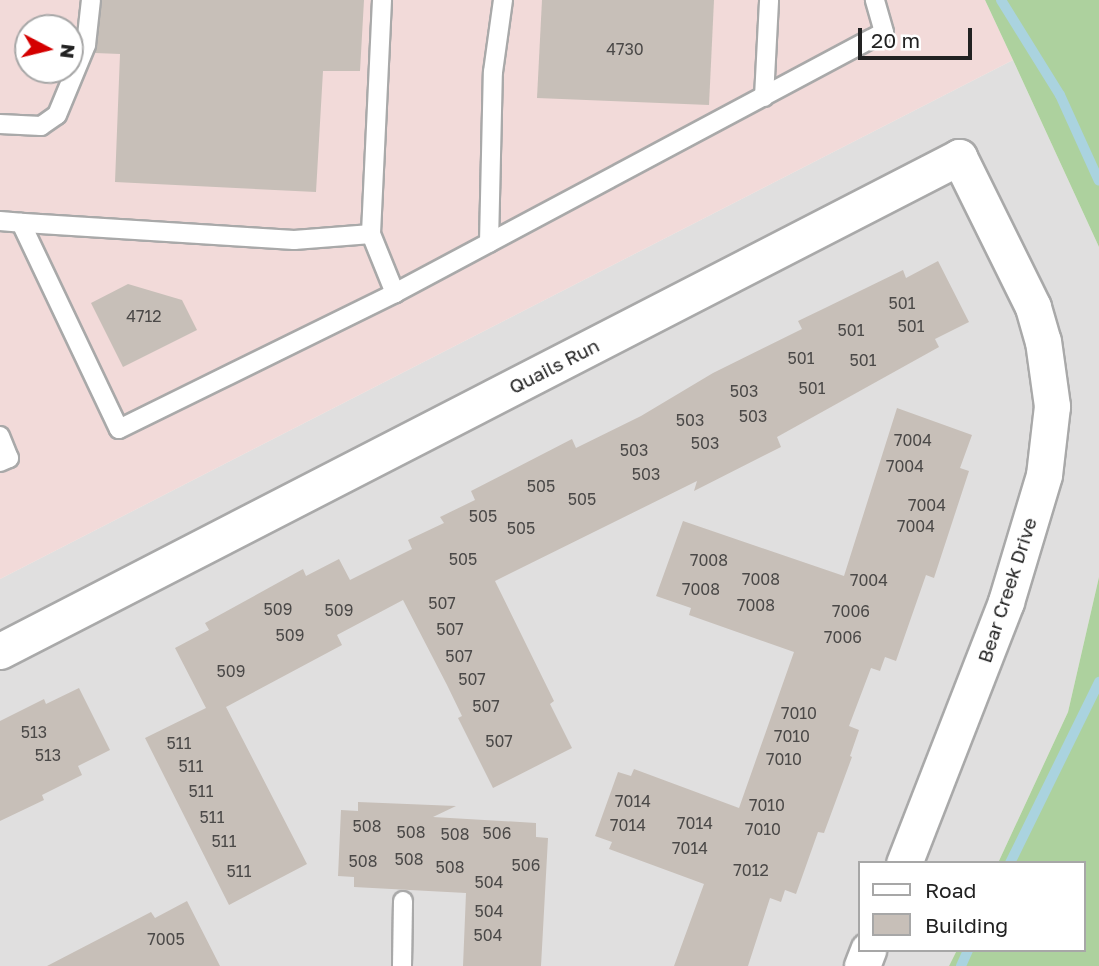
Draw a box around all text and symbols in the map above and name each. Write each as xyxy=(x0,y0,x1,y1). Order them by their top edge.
north arrow xyxy=(14,14,84,84)
scale bar xyxy=(861,14,975,58)
text: 20 m xyxy=(871,27,920,53)
house number: 4730 xyxy=(606,39,644,59)
text: N xyxy=(56,43,81,60)
house number: 501 xyxy=(889,293,915,313)
house number: 4712 xyxy=(126,306,162,326)
house number: 501 xyxy=(898,316,924,336)
house number: 501 xyxy=(838,320,864,340)
street label: Quails Run xyxy=(505,334,603,398)
house number: 501 xyxy=(788,348,814,368)
house number: 501 xyxy=(850,350,876,370)
house number: 501 xyxy=(799,378,825,398)
house number: 503 xyxy=(730,381,758,401)
house number: 503 xyxy=(739,406,767,426)
house number: 503 xyxy=(676,410,704,430)
house number: 7004 xyxy=(894,430,932,450)
house number: 503 xyxy=(691,433,719,453)
house number: 503 xyxy=(620,440,648,460)
house number: 7004 xyxy=(886,456,924,476)
house number: 503 xyxy=(632,464,660,484)
house number: 505 xyxy=(527,476,555,496)
house number: 505 xyxy=(568,489,596,509)
house number: 7004 xyxy=(908,495,946,515)
house number: 505 xyxy=(469,506,497,526)
street label: Bear Creek Drive xyxy=(973,514,1041,666)
house number: 7004 xyxy=(897,516,935,536)
house number: 505 xyxy=(507,518,535,538)
house number: 505 xyxy=(449,549,477,569)
house number: 7008 xyxy=(690,550,728,570)
house number: 7008 xyxy=(742,569,780,589)
house number: 7004 xyxy=(850,570,888,590)
house number: 7008 xyxy=(682,579,720,599)
house number: 507 xyxy=(428,593,456,613)
house number: 7008 xyxy=(737,595,775,615)
house number: 509 xyxy=(264,599,292,619)
house number: 509 xyxy=(325,600,353,620)
house number: 7006 xyxy=(832,601,870,621)
house number: 507 xyxy=(436,619,464,639)
house number: 509 xyxy=(276,625,304,645)
house number: 7006 xyxy=(824,627,862,647)
house number: 507 xyxy=(445,646,473,666)
house number: 509 xyxy=(217,661,245,681)
house number: 507 xyxy=(458,669,486,689)
house number: 507 xyxy=(472,696,500,716)
house number: 7010 xyxy=(781,703,817,723)
house number: 513 xyxy=(21,722,47,742)
house number: 7010 xyxy=(774,726,810,746)
house number: 507 xyxy=(485,731,513,751)
house number: 511 xyxy=(167,733,191,753)
house number: 513 xyxy=(35,745,61,765)
house number: 7010 xyxy=(766,749,802,769)
house number: 511 xyxy=(179,756,203,776)
house number: 511 xyxy=(189,781,213,801)
house number: 7014 xyxy=(615,791,651,811)
house number: 7010 xyxy=(749,795,785,815)
house number: 511 xyxy=(200,807,224,827)
house number: 7014 xyxy=(677,813,713,833)
house number: 7014 xyxy=(610,815,646,835)
house number: 508 xyxy=(353,816,381,836)
house number: 7010 xyxy=(745,819,781,839)
house number: 508 xyxy=(397,822,425,842)
house number: 506 xyxy=(483,823,511,843)
house number: 508 xyxy=(441,824,469,844)
house number: 511 xyxy=(212,831,236,851)
house number: 7014 xyxy=(672,838,708,858)
house number: 508 xyxy=(395,849,423,869)
house number: 508 xyxy=(349,851,377,871)
house number: 506 xyxy=(512,855,540,875)
house number: 508 xyxy=(436,857,464,877)
house number: 7012 xyxy=(733,860,769,880)
house number: 511 xyxy=(227,861,251,881)
legend xyxy=(858,861,1085,952)
house number: 504 xyxy=(475,872,503,892)
text: Road xyxy=(925,877,976,903)
house number: 504 xyxy=(475,901,503,921)
text: Building xyxy=(925,912,1008,938)
house number: 504 xyxy=(474,925,502,945)
house number: 7005 xyxy=(147,929,185,949)

